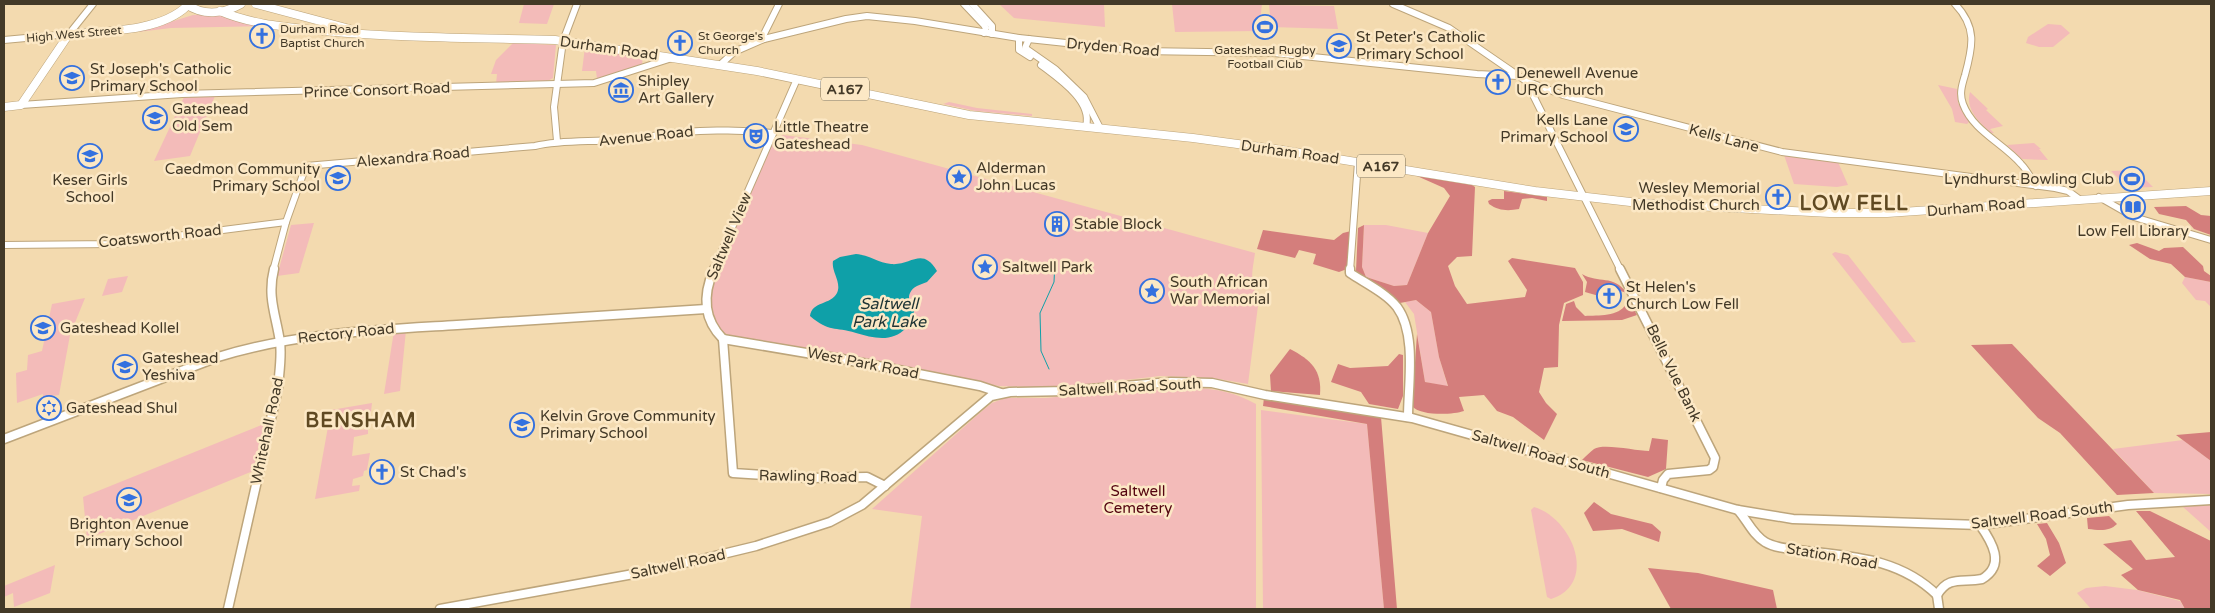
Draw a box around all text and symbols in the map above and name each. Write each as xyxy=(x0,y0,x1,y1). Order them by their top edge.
sports icon: Gateshead Rugby Football Club xyxy=(1252,14,1278,40)
place label: Durham Road Baptist Church xyxy=(280,22,365,50)
street label: High West Street xyxy=(26,23,123,45)
church icon: Durham Road Baptist Church xyxy=(249,23,275,49)
place label: St Peter's Catholic Primary School xyxy=(1356,28,1485,63)
place label: St George's Church xyxy=(698,29,763,57)
church icon: St George's Church xyxy=(667,30,693,56)
street label: Durham Road xyxy=(559,32,659,64)
school or university icon: St Peter's Catholic Primary School xyxy=(1326,33,1352,59)
street label: Dryden Road xyxy=(1066,34,1160,60)
place label: Gateshead Rugby Football Club xyxy=(1214,43,1316,71)
place label: St Joseph's Catholic Primary School xyxy=(90,60,232,95)
place label: Denewell Avenue URC Church xyxy=(1516,64,1638,99)
school or university icon: St Joseph's Catholic Primary School xyxy=(59,65,85,91)
church icon: Denewell Avenue URC Church xyxy=(1485,69,1511,95)
place label: Shipley Art Gallery xyxy=(638,72,714,107)
museum icon: Shipley Art Gallery xyxy=(608,77,634,103)
street label: Prince Consort Road xyxy=(303,78,451,102)
road number: A167 xyxy=(821,78,869,100)
place label: Gateshead Old Sem xyxy=(172,100,248,135)
school or university icon: Gateshead Old Sem xyxy=(142,105,168,131)
place label: Kells Lane Primary School xyxy=(1500,111,1608,146)
school or university icon: Kells Lane Primary School xyxy=(1613,116,1639,142)
place label: Little Theatre Gateshead xyxy=(774,118,869,153)
street label: Kells Lane xyxy=(1687,120,1761,156)
street label: Avenue Road xyxy=(598,122,694,150)
theatre icon: Little Theatre Gateshead xyxy=(743,123,769,149)
street label: Durham Road xyxy=(1240,136,1340,168)
school or university icon: Keser Girls School xyxy=(77,143,103,169)
street label: Alexandra Road xyxy=(355,143,471,171)
road number: A167 xyxy=(1357,154,1405,178)
place label: Alderman John Lucas xyxy=(976,159,1056,194)
place label: Caedmon Community Primary School xyxy=(165,160,320,195)
place icon: Alderman John Lucas xyxy=(946,164,972,190)
school or university icon: Caedmon Community Primary School xyxy=(325,165,351,191)
sports icon: Lyndhurst Bowling Club xyxy=(2119,166,2145,192)
place label: Lyndhurst Bowling Club xyxy=(1944,170,2114,188)
place label: Keser Girls School xyxy=(52,171,128,206)
place label: Wesley Memorial Methodist Church xyxy=(1632,179,1760,214)
church icon: Wesley Memorial Methodist Church xyxy=(1765,184,1791,210)
street label: Saltwell View xyxy=(703,190,755,282)
district label: LOW FELL xyxy=(1799,192,1909,216)
street label: Durham Road xyxy=(1926,194,2026,220)
library icon: Low Fell Library xyxy=(2120,194,2146,220)
building icon: Stable Block xyxy=(1044,211,1070,237)
place label: Stable Block xyxy=(1074,215,1162,233)
street label: Coatsworth Road xyxy=(98,221,222,251)
place label: Low Fell Library xyxy=(2077,222,2189,240)
place icon: Saltwell Park xyxy=(972,254,998,280)
place label: Saltwell Park xyxy=(1002,258,1093,276)
place label: South African War Memorial xyxy=(1170,273,1270,308)
place icon: South African War Memorial xyxy=(1139,278,1165,304)
place label: St Helen's Church Low Fell xyxy=(1626,278,1739,313)
church icon: St Helen's Church Low Fell xyxy=(1596,283,1622,309)
water label: Saltwell Park Lake xyxy=(852,294,927,332)
school or university icon: Gateshead Kollel xyxy=(30,315,56,341)
place label: Gateshead Kollel xyxy=(60,319,179,337)
street label: Rectory Road xyxy=(297,319,395,347)
street label: Belle Vue Bank xyxy=(1643,321,1705,425)
street label: West Park Road xyxy=(806,343,920,383)
place label: Gateshead Yeshiva xyxy=(142,349,218,384)
school or university icon: Gateshead Yeshiva xyxy=(112,354,138,380)
street label: Saltwell Road South xyxy=(1058,374,1202,400)
street label: Whitehall Road xyxy=(247,376,287,486)
synagogue icon: Gateshead Shul xyxy=(36,395,62,421)
place label: Gateshead Shul xyxy=(66,399,177,417)
place label: Kelvin Grove Community Primary School xyxy=(540,407,716,442)
district label: BENSHAM xyxy=(305,409,417,433)
school or university icon: Kelvin Grove Community Primary School xyxy=(509,412,535,438)
street label: Saltwell Road South xyxy=(1470,426,1612,482)
church icon: St Chad's xyxy=(369,459,395,485)
place label: St Chad's xyxy=(400,463,467,481)
street label: Rawling Road xyxy=(759,466,857,486)
park label: Saltwell Cemetery xyxy=(1104,482,1172,517)
school or university icon: Brighton Avenue Primary School xyxy=(116,487,142,513)
street label: Saltwell Road South xyxy=(1970,497,2114,533)
place label: Brighton Avenue Primary School xyxy=(69,515,189,550)
street label: Station Road xyxy=(1785,539,1879,573)
street label: Saltwell Road xyxy=(629,545,727,583)

